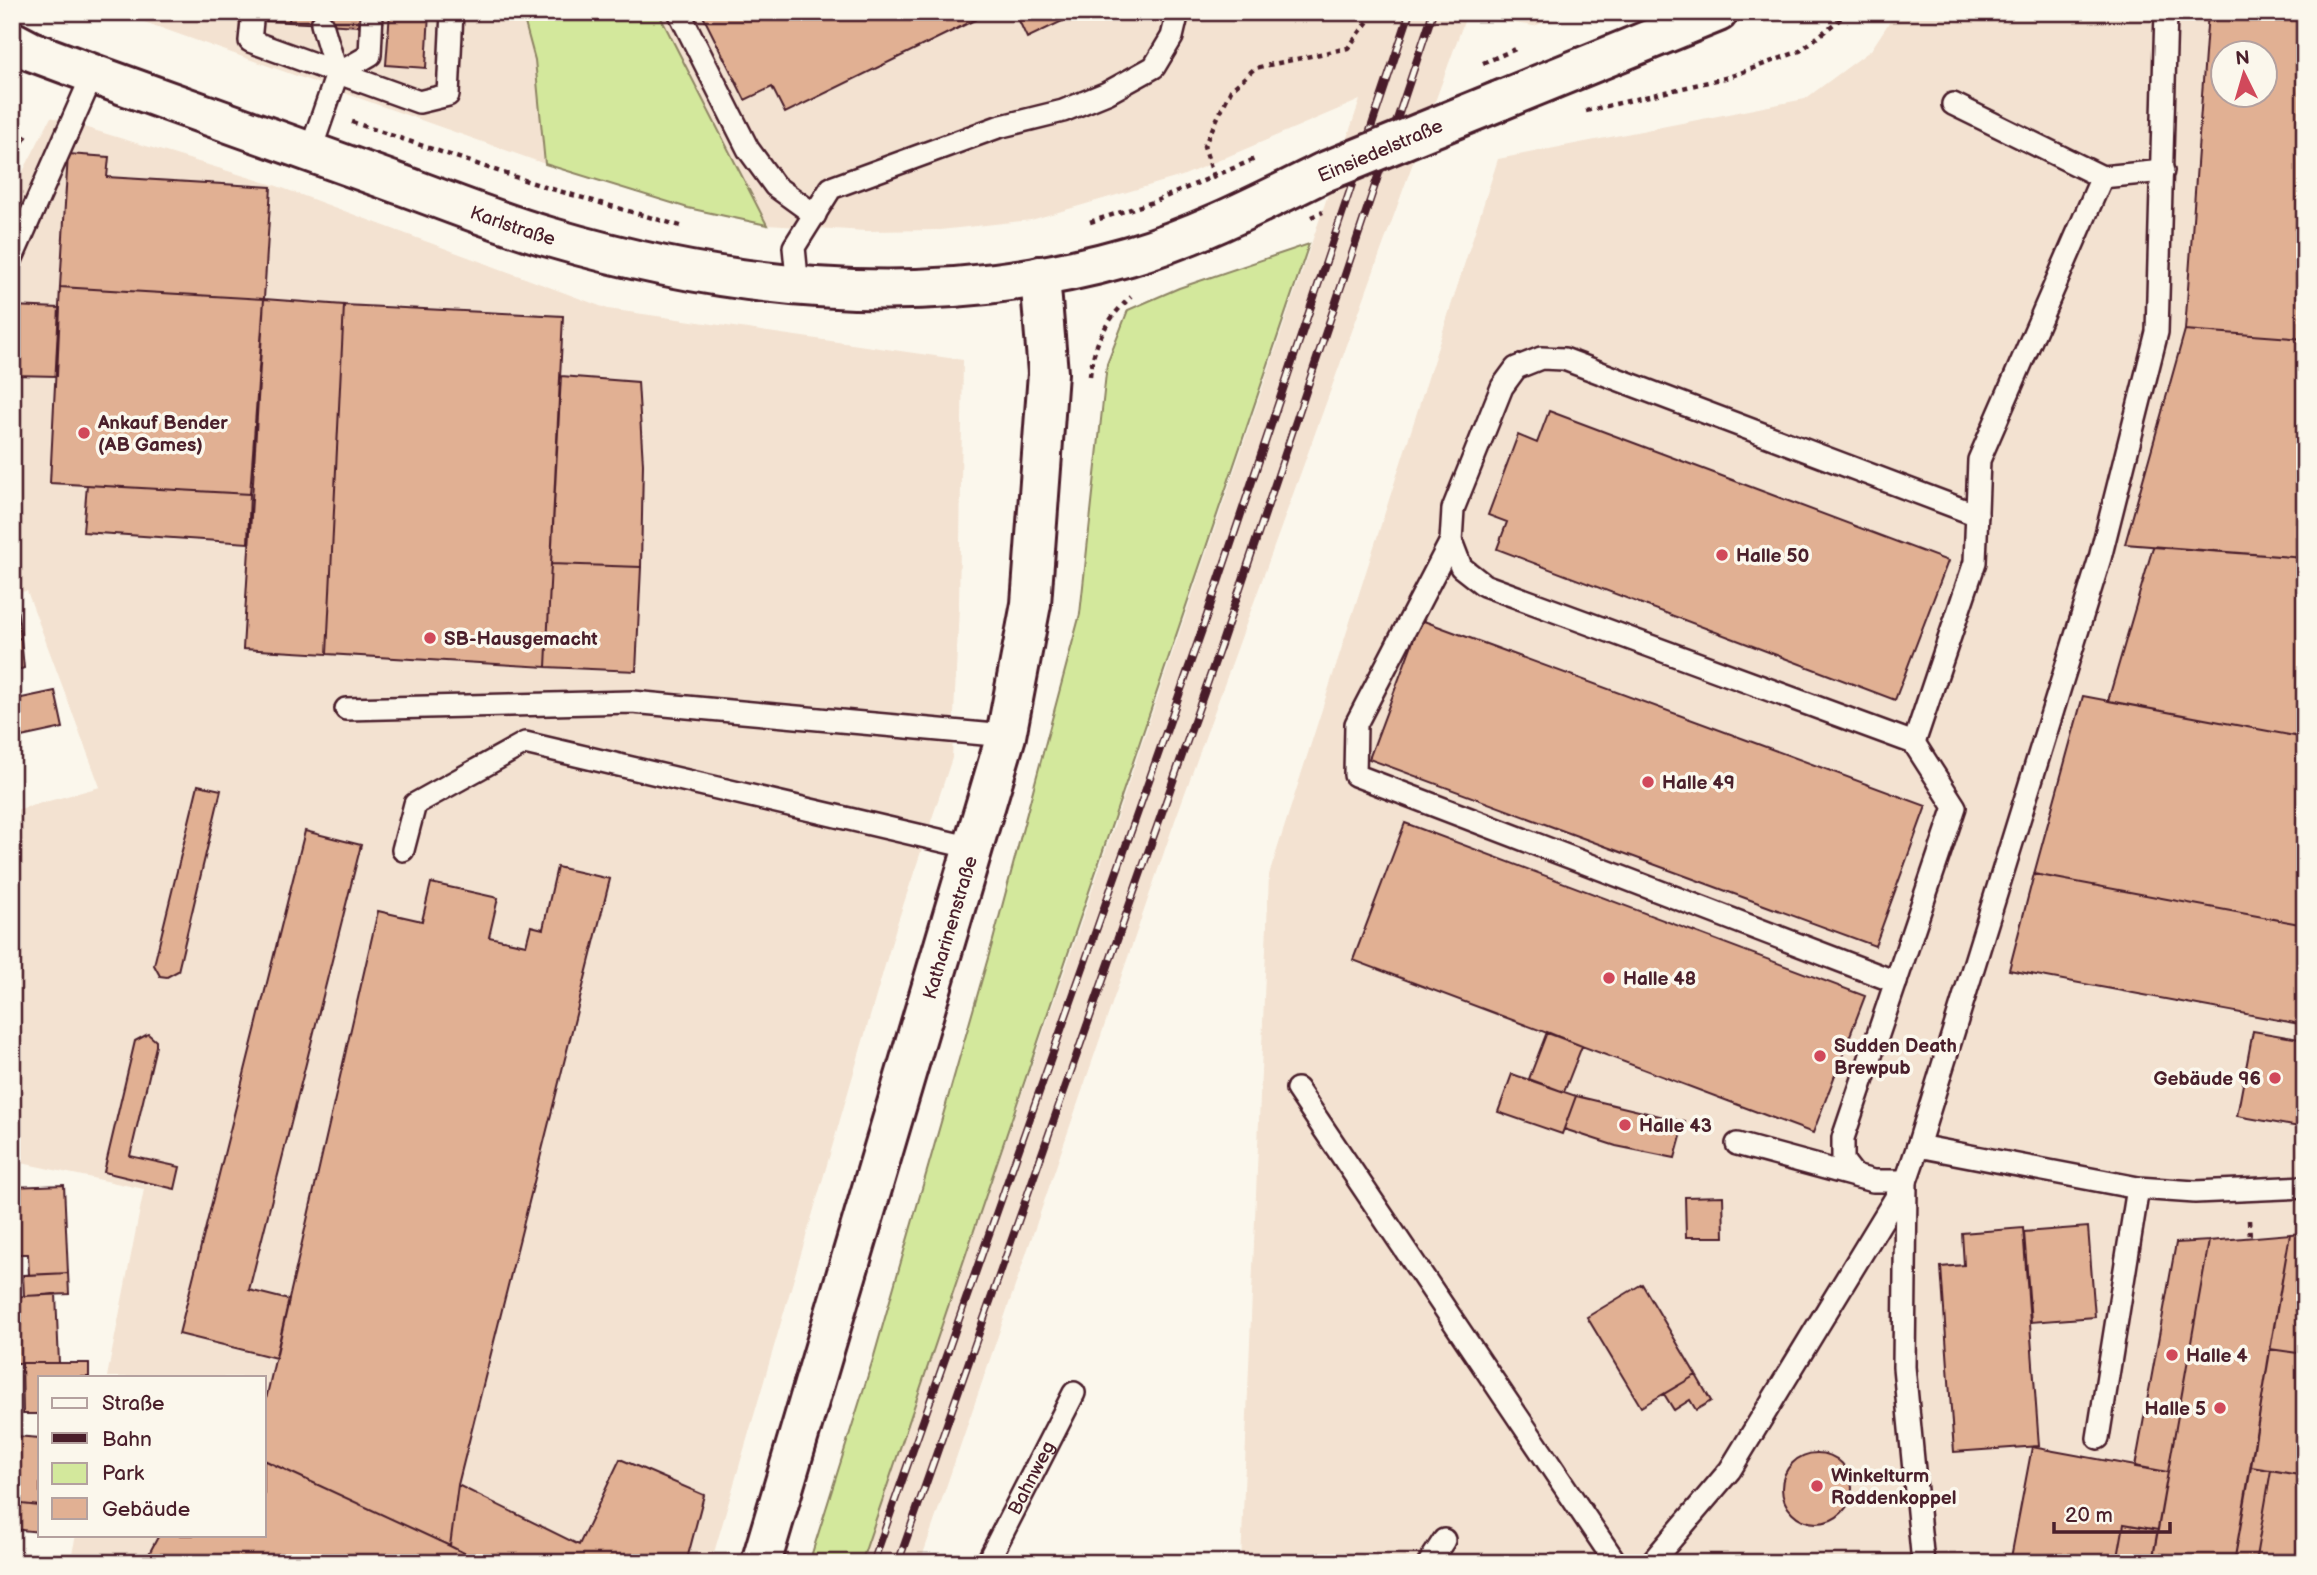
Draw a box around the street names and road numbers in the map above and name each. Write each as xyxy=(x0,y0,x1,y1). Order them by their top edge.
street label: Einsiedelstraße xyxy=(1315,115,1447,188)
street label: Karlstraße xyxy=(467,201,558,251)
street label: Katharinenstraße xyxy=(919,853,983,1002)
street label: Bahnweg xyxy=(1004,1437,1060,1519)

